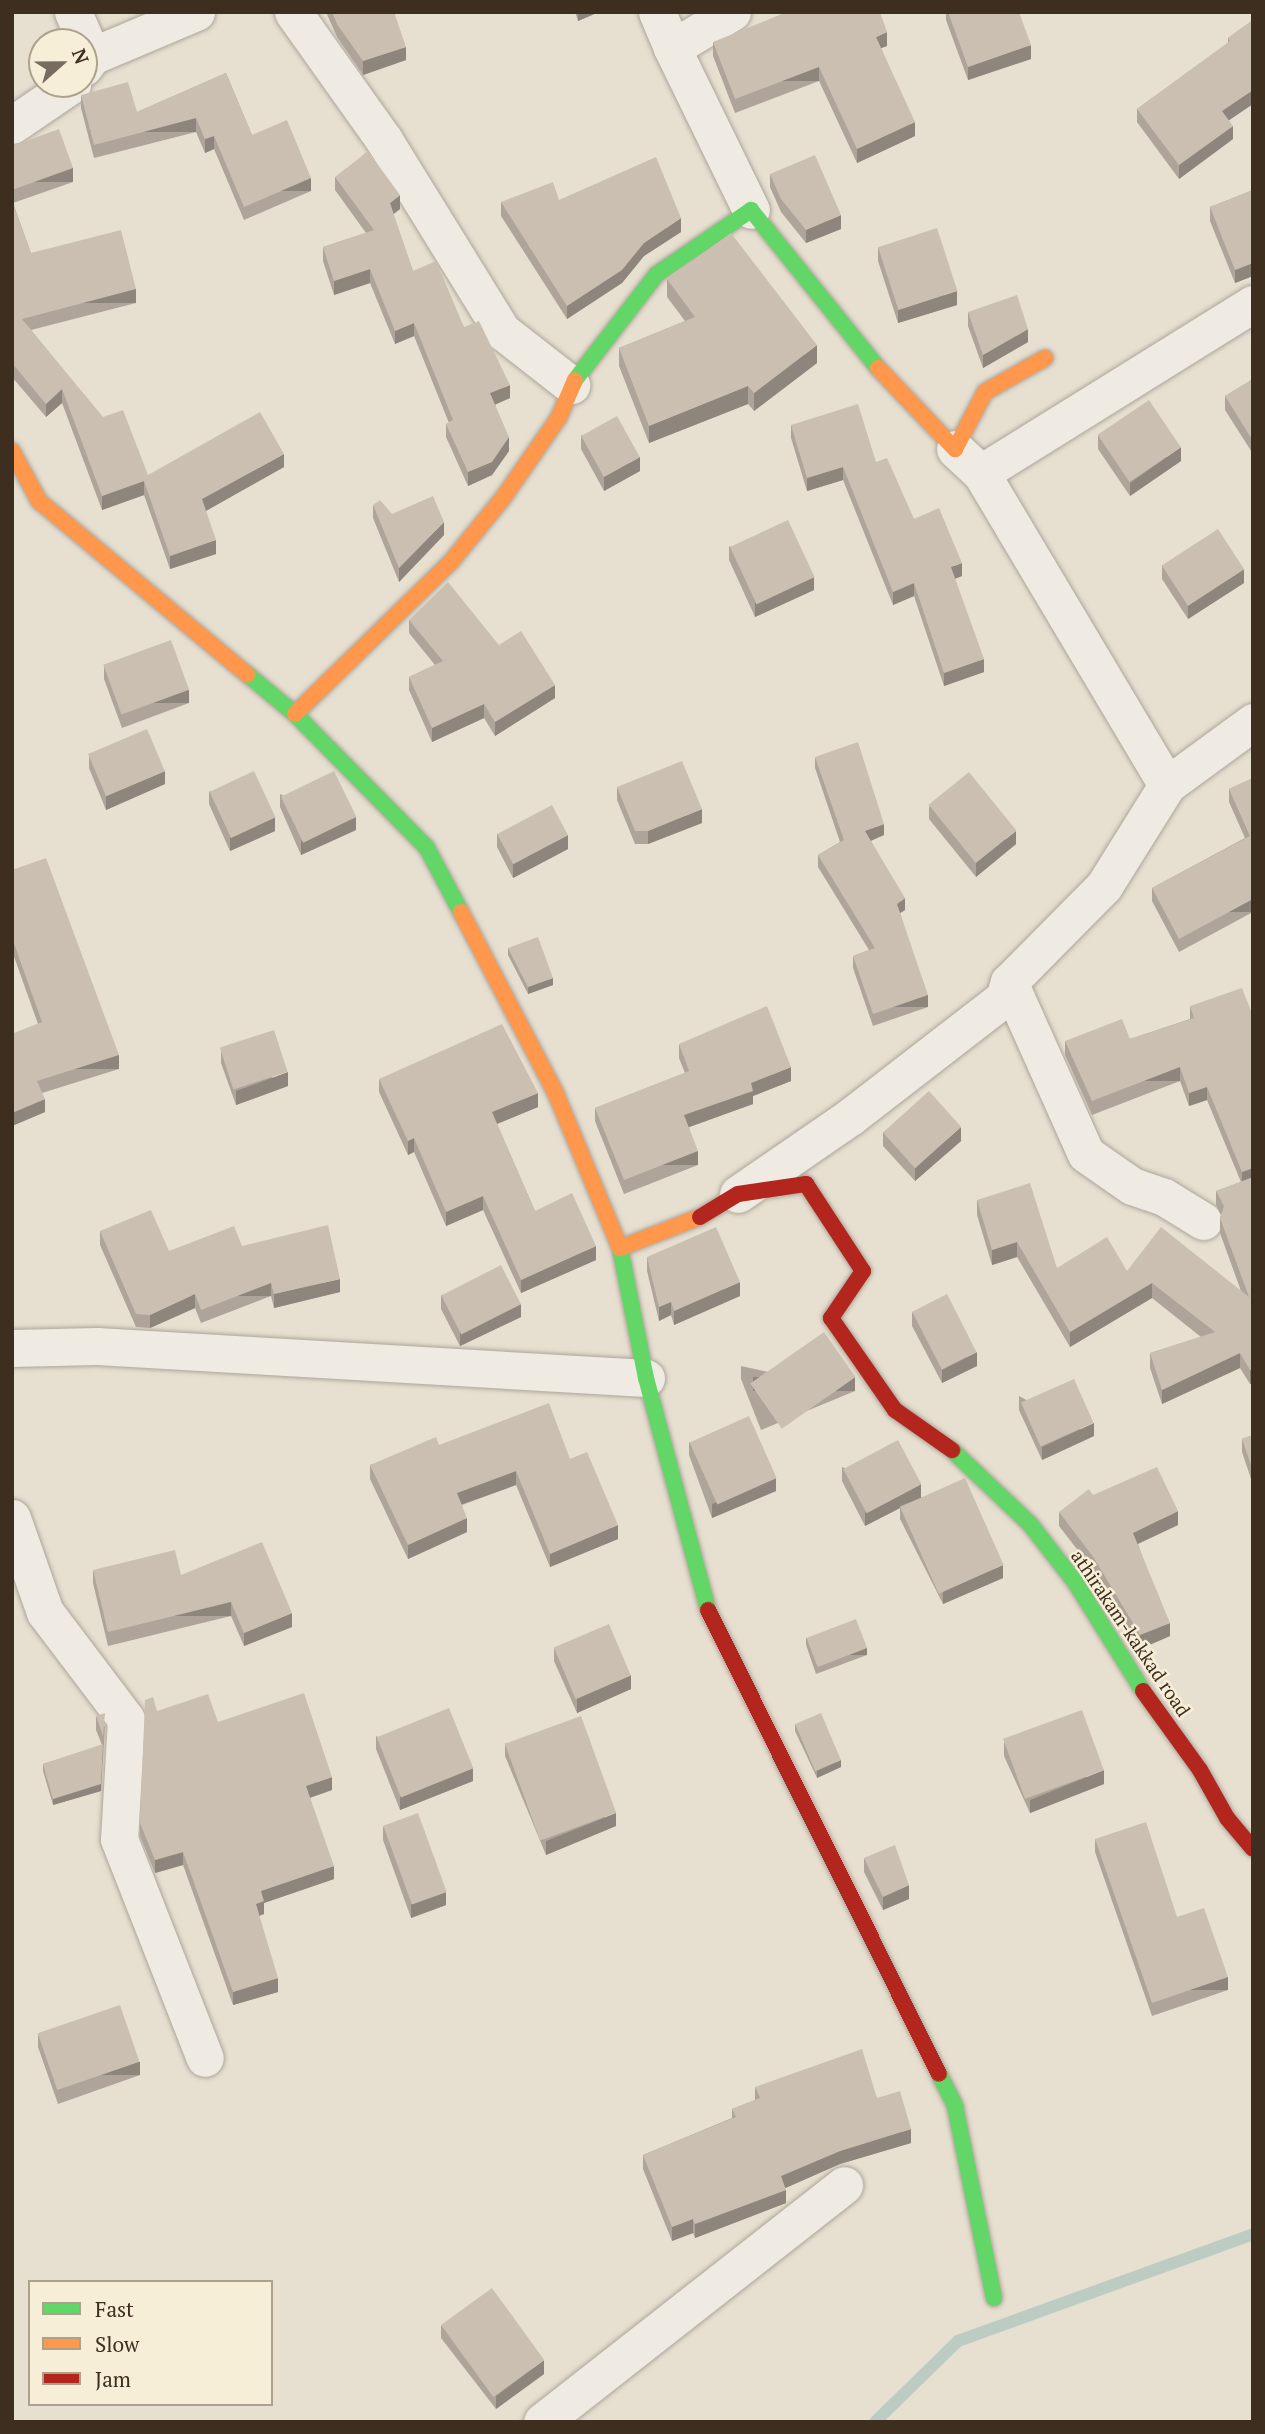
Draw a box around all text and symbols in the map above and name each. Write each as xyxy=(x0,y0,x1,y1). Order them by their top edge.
north arrow xyxy=(28,28,98,98)
text: N xyxy=(67,45,95,67)
street label: athirakam-kakkad road xyxy=(1067,1545,1195,1721)
legend xyxy=(28,2280,273,2406)
text: Fast xyxy=(95,2295,134,2323)
text: Slow xyxy=(95,2330,139,2358)
text: Jam xyxy=(95,2365,131,2393)

